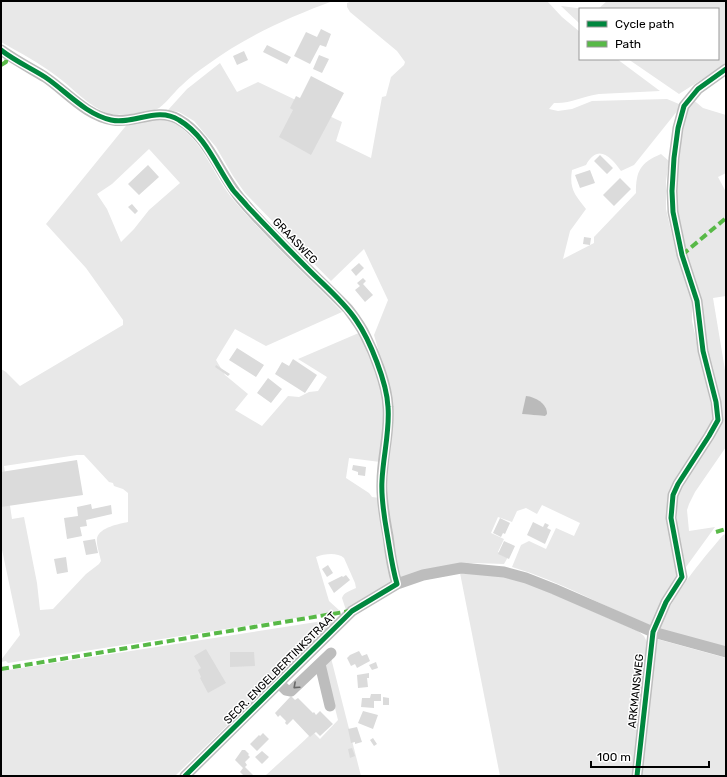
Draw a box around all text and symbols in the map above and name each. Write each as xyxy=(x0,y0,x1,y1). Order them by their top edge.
legend xyxy=(579,8,719,60)
text: Cycle path xyxy=(615,17,674,31)
text: Path xyxy=(615,37,641,51)
street label: GRAASWEG xyxy=(270,215,320,267)
street label: SECR. ENGELBERTINKSTRAAT xyxy=(221,609,339,727)
street label: ARKMANSWEG xyxy=(626,653,646,729)
one-way arrow xyxy=(294,681,301,688)
scale bar xyxy=(591,743,709,769)
text: 100 m xyxy=(597,750,631,764)

